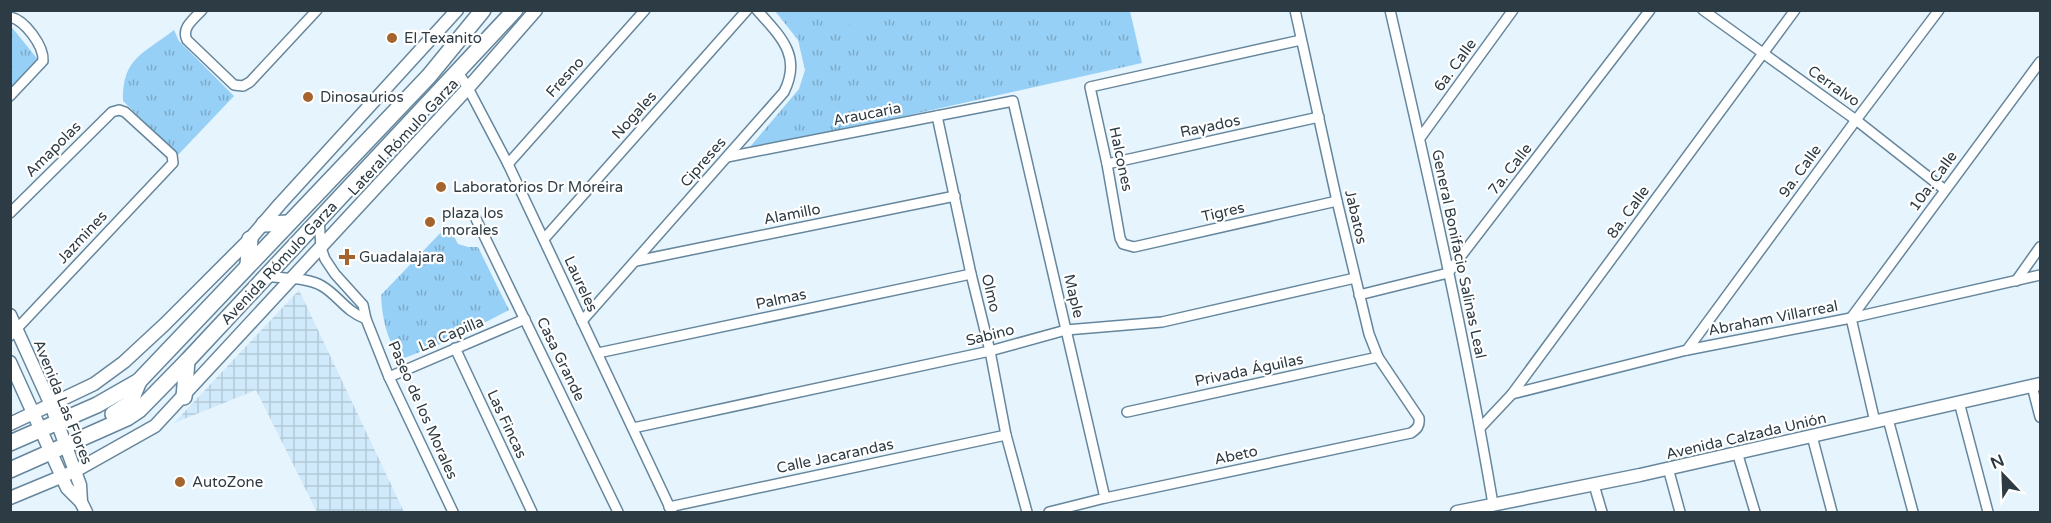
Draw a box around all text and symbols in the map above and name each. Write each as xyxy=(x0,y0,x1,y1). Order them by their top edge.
place label: El Texanito xyxy=(404,29,482,47)
marker: El Texanito xyxy=(385,31,399,45)
street label: 6a. Calle xyxy=(1430,35,1480,95)
street label: Fresno xyxy=(542,53,588,101)
street label: Cerralvo xyxy=(1805,62,1863,110)
street label: Lateral Rómulo Garza xyxy=(344,75,462,199)
street label: Nogales xyxy=(608,87,660,143)
place label: Dinosaurios xyxy=(320,88,404,106)
marker: Dinosaurios xyxy=(301,90,315,104)
street label: Araucaria xyxy=(832,99,902,129)
street label: Rayados xyxy=(1178,111,1242,141)
street label: Amapolas xyxy=(21,117,85,181)
street label: Halcones xyxy=(1105,125,1137,193)
street label: Cipreses xyxy=(676,133,730,191)
street label: 7a. Calle xyxy=(1484,140,1536,198)
street label: 9a. Calle xyxy=(1775,141,1825,201)
street label: 10a. Calle xyxy=(1905,147,1961,215)
street label: General Bonifacio Salinas Leal xyxy=(1428,148,1490,360)
place label: Laboratorios Dr Moreira xyxy=(453,178,623,196)
marker: Laboratorios Dr Moreira xyxy=(434,180,448,194)
street label: 8a. Calle xyxy=(1603,182,1653,242)
street label: Jabatos xyxy=(1341,188,1371,246)
street label: Avenida Rómulo Garza xyxy=(217,197,341,329)
street label: Tigres xyxy=(1200,198,1246,226)
street label: Alamillo xyxy=(762,200,822,228)
place label: plaza los morales xyxy=(442,204,504,239)
street label: Jazmines xyxy=(53,207,111,267)
marker: plaza los morales xyxy=(423,215,437,229)
place label: Guadalajara xyxy=(359,248,444,266)
marker: Guadalajara xyxy=(340,250,354,264)
street label: Laureles xyxy=(560,253,602,315)
street label: Olmo xyxy=(978,272,1004,314)
street label: Maple xyxy=(1060,272,1088,320)
street label: Palmas xyxy=(754,285,808,313)
street label: Abraham Villarreal xyxy=(1707,297,1839,339)
street label: La Capilla xyxy=(416,312,486,356)
street label: Casa Grande xyxy=(533,314,589,404)
street label: Sabino xyxy=(964,320,1016,350)
street label: Avenida Las Flores xyxy=(30,337,96,467)
street label: Paseo de los Morales xyxy=(384,338,462,482)
street label: Privada Águilas xyxy=(1193,350,1305,390)
street label: Las Fincas xyxy=(483,387,531,461)
street label: Avenida Calzada Unión xyxy=(1664,409,1828,463)
street label: Calle Jacarandas xyxy=(775,435,895,477)
street label: Abeto xyxy=(1213,442,1259,468)
north arrow xyxy=(1973,445,2033,505)
text: N xyxy=(1988,450,2007,474)
place label: AutoZone xyxy=(192,473,263,491)
marker: AutoZone xyxy=(173,475,187,489)

